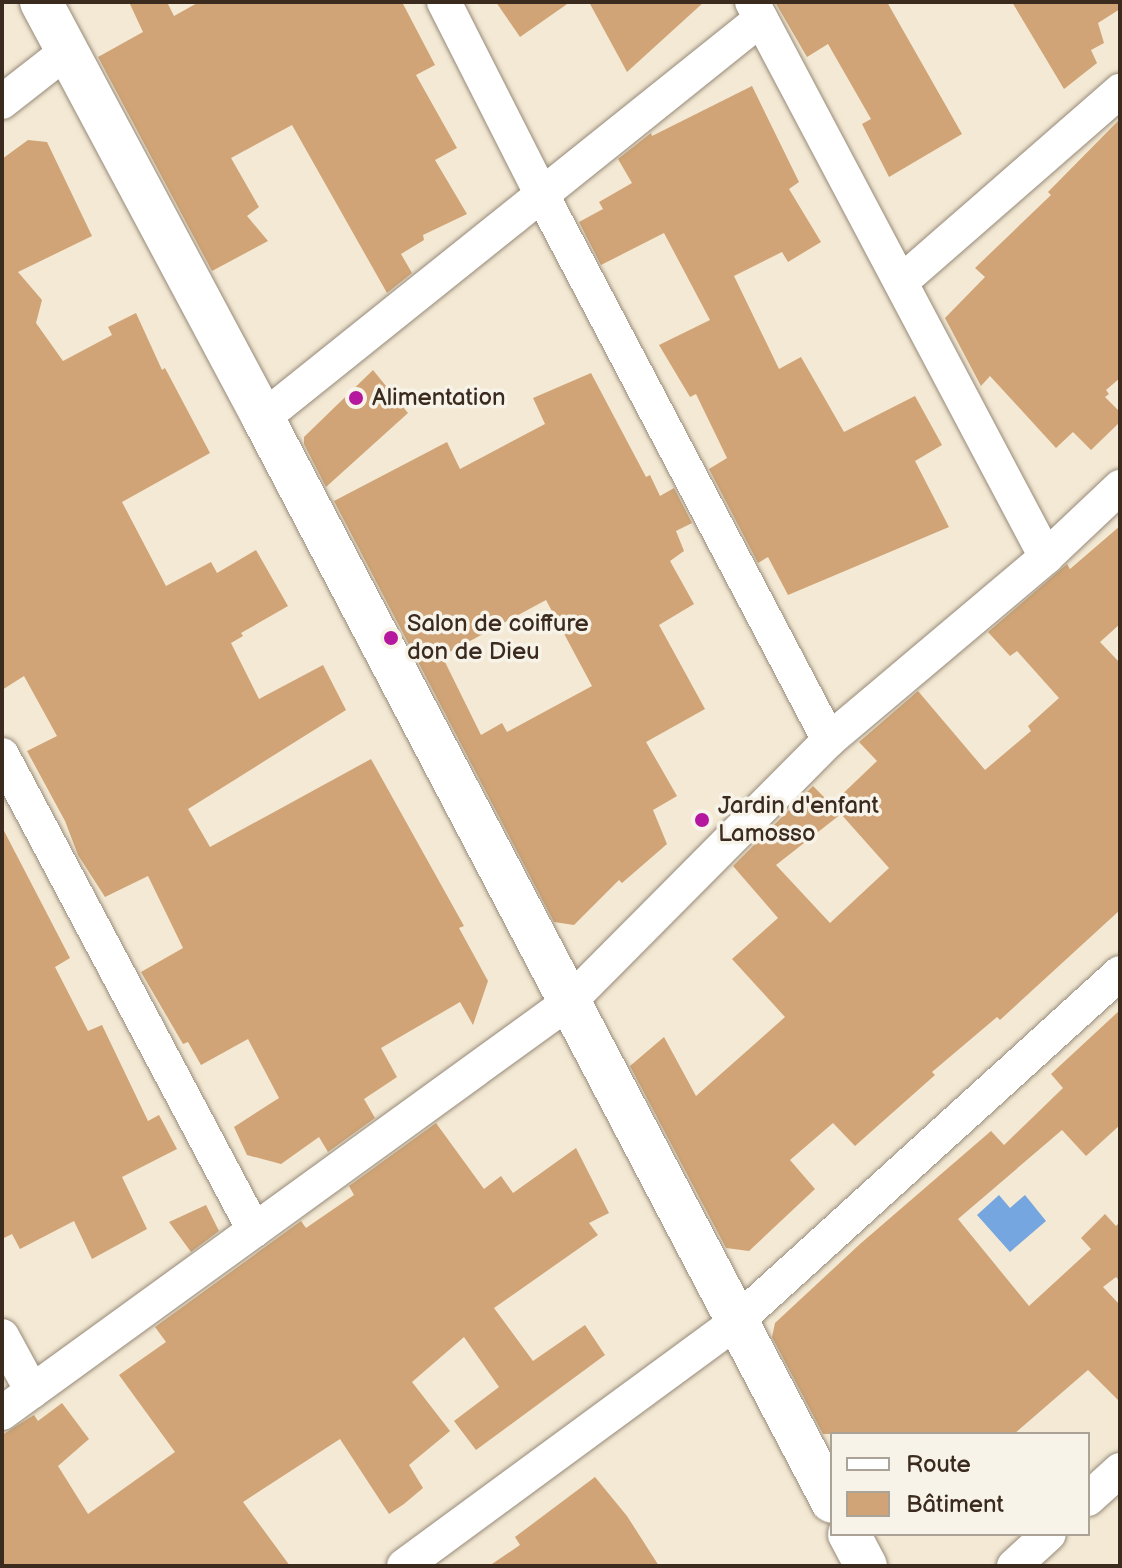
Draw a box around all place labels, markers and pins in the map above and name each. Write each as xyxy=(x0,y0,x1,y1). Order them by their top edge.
place label: Alimentation xyxy=(372,384,506,412)
marker: Alimentation xyxy=(347,389,365,407)
place label: Salon de coiffure don de Dieu xyxy=(407,610,589,666)
marker: Salon de coiffure don de Dieu xyxy=(382,629,400,647)
place label: Jardin d'enfant Lamosso xyxy=(718,792,879,848)
marker: Jardin d'enfant Lamosso xyxy=(693,811,711,829)

